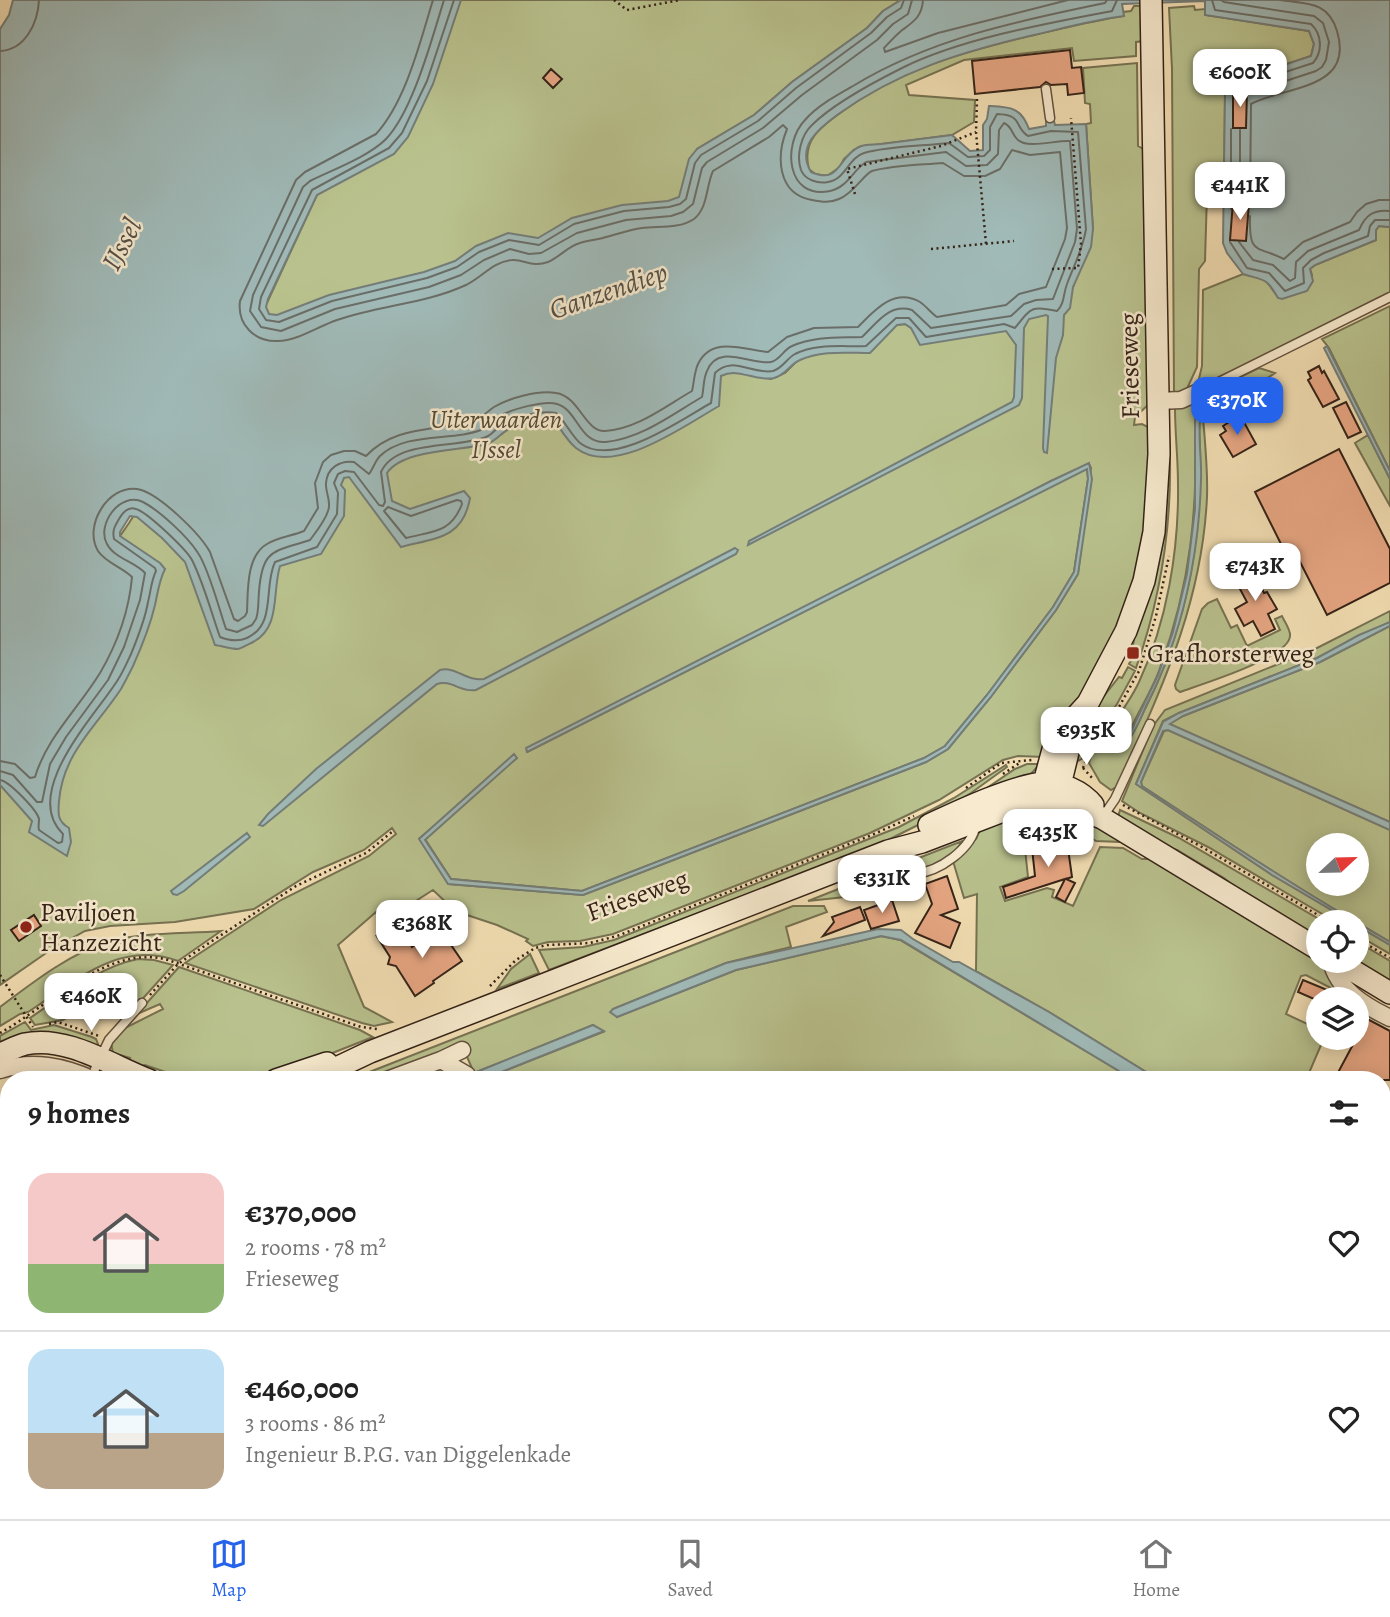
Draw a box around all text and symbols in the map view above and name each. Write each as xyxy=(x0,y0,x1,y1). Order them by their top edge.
pin: €600K xyxy=(1191,50,1289,109)
text: €600K xyxy=(1209,56,1271,87)
pin: €441K xyxy=(1191,162,1289,222)
text: €441K xyxy=(1211,169,1269,200)
water label: IJssel xyxy=(92,212,151,277)
water label: Ganzendiep xyxy=(544,253,673,329)
street label: Frieseweg xyxy=(1111,313,1148,419)
pin: €370K xyxy=(1188,378,1286,437)
text: €370K xyxy=(1207,384,1267,415)
park label: Uiterwaarden IJssel xyxy=(430,402,562,467)
pin: €743K xyxy=(1206,544,1304,603)
text: €743K xyxy=(1226,550,1284,581)
place label: Grafhorsterweg xyxy=(1147,636,1314,671)
marker: Grafhorsterweg xyxy=(1125,645,1141,661)
pin: €935K xyxy=(1037,708,1135,767)
text: €935K xyxy=(1057,714,1115,745)
pin: €435K xyxy=(999,810,1097,869)
text: €435K xyxy=(1019,816,1077,847)
north arrow xyxy=(1306,833,1368,896)
map controls xyxy=(1306,833,1369,1050)
pin: €331K xyxy=(833,856,931,915)
street label: Frieseweg xyxy=(581,861,693,930)
text: €331K xyxy=(854,862,910,893)
place label: Paviljoen Hanzezicht xyxy=(40,895,162,960)
pin: €368K xyxy=(373,900,471,960)
text: €368K xyxy=(392,907,452,938)
button: locate xyxy=(1306,910,1369,973)
marker: Paviljoen Hanzezicht xyxy=(18,919,34,935)
pin: €460K xyxy=(42,974,140,1033)
text: €460K xyxy=(60,980,122,1011)
button: layers xyxy=(1306,987,1369,1050)
text: 9 homes xyxy=(28,1093,130,1133)
icon: filters xyxy=(1325,1094,1363,1132)
text: €370,000 xyxy=(245,1192,356,1232)
icon: home xyxy=(84,1201,168,1285)
icon: heart xyxy=(1325,1224,1363,1262)
text: 2 rooms · 78 m² xyxy=(245,1232,386,1263)
text: Frieseweg xyxy=(245,1263,339,1294)
text: €460,000 xyxy=(245,1368,359,1408)
icon: home xyxy=(84,1377,168,1461)
icon: heart xyxy=(1325,1400,1363,1438)
text: 3 rooms · 86 m² xyxy=(245,1408,386,1439)
text: Ingenieur B.P.G. van Diggelenkade xyxy=(245,1439,571,1470)
tab: Map xyxy=(210,1535,248,1603)
tab: Saved xyxy=(668,1535,713,1603)
tab: Home xyxy=(1132,1535,1180,1603)

